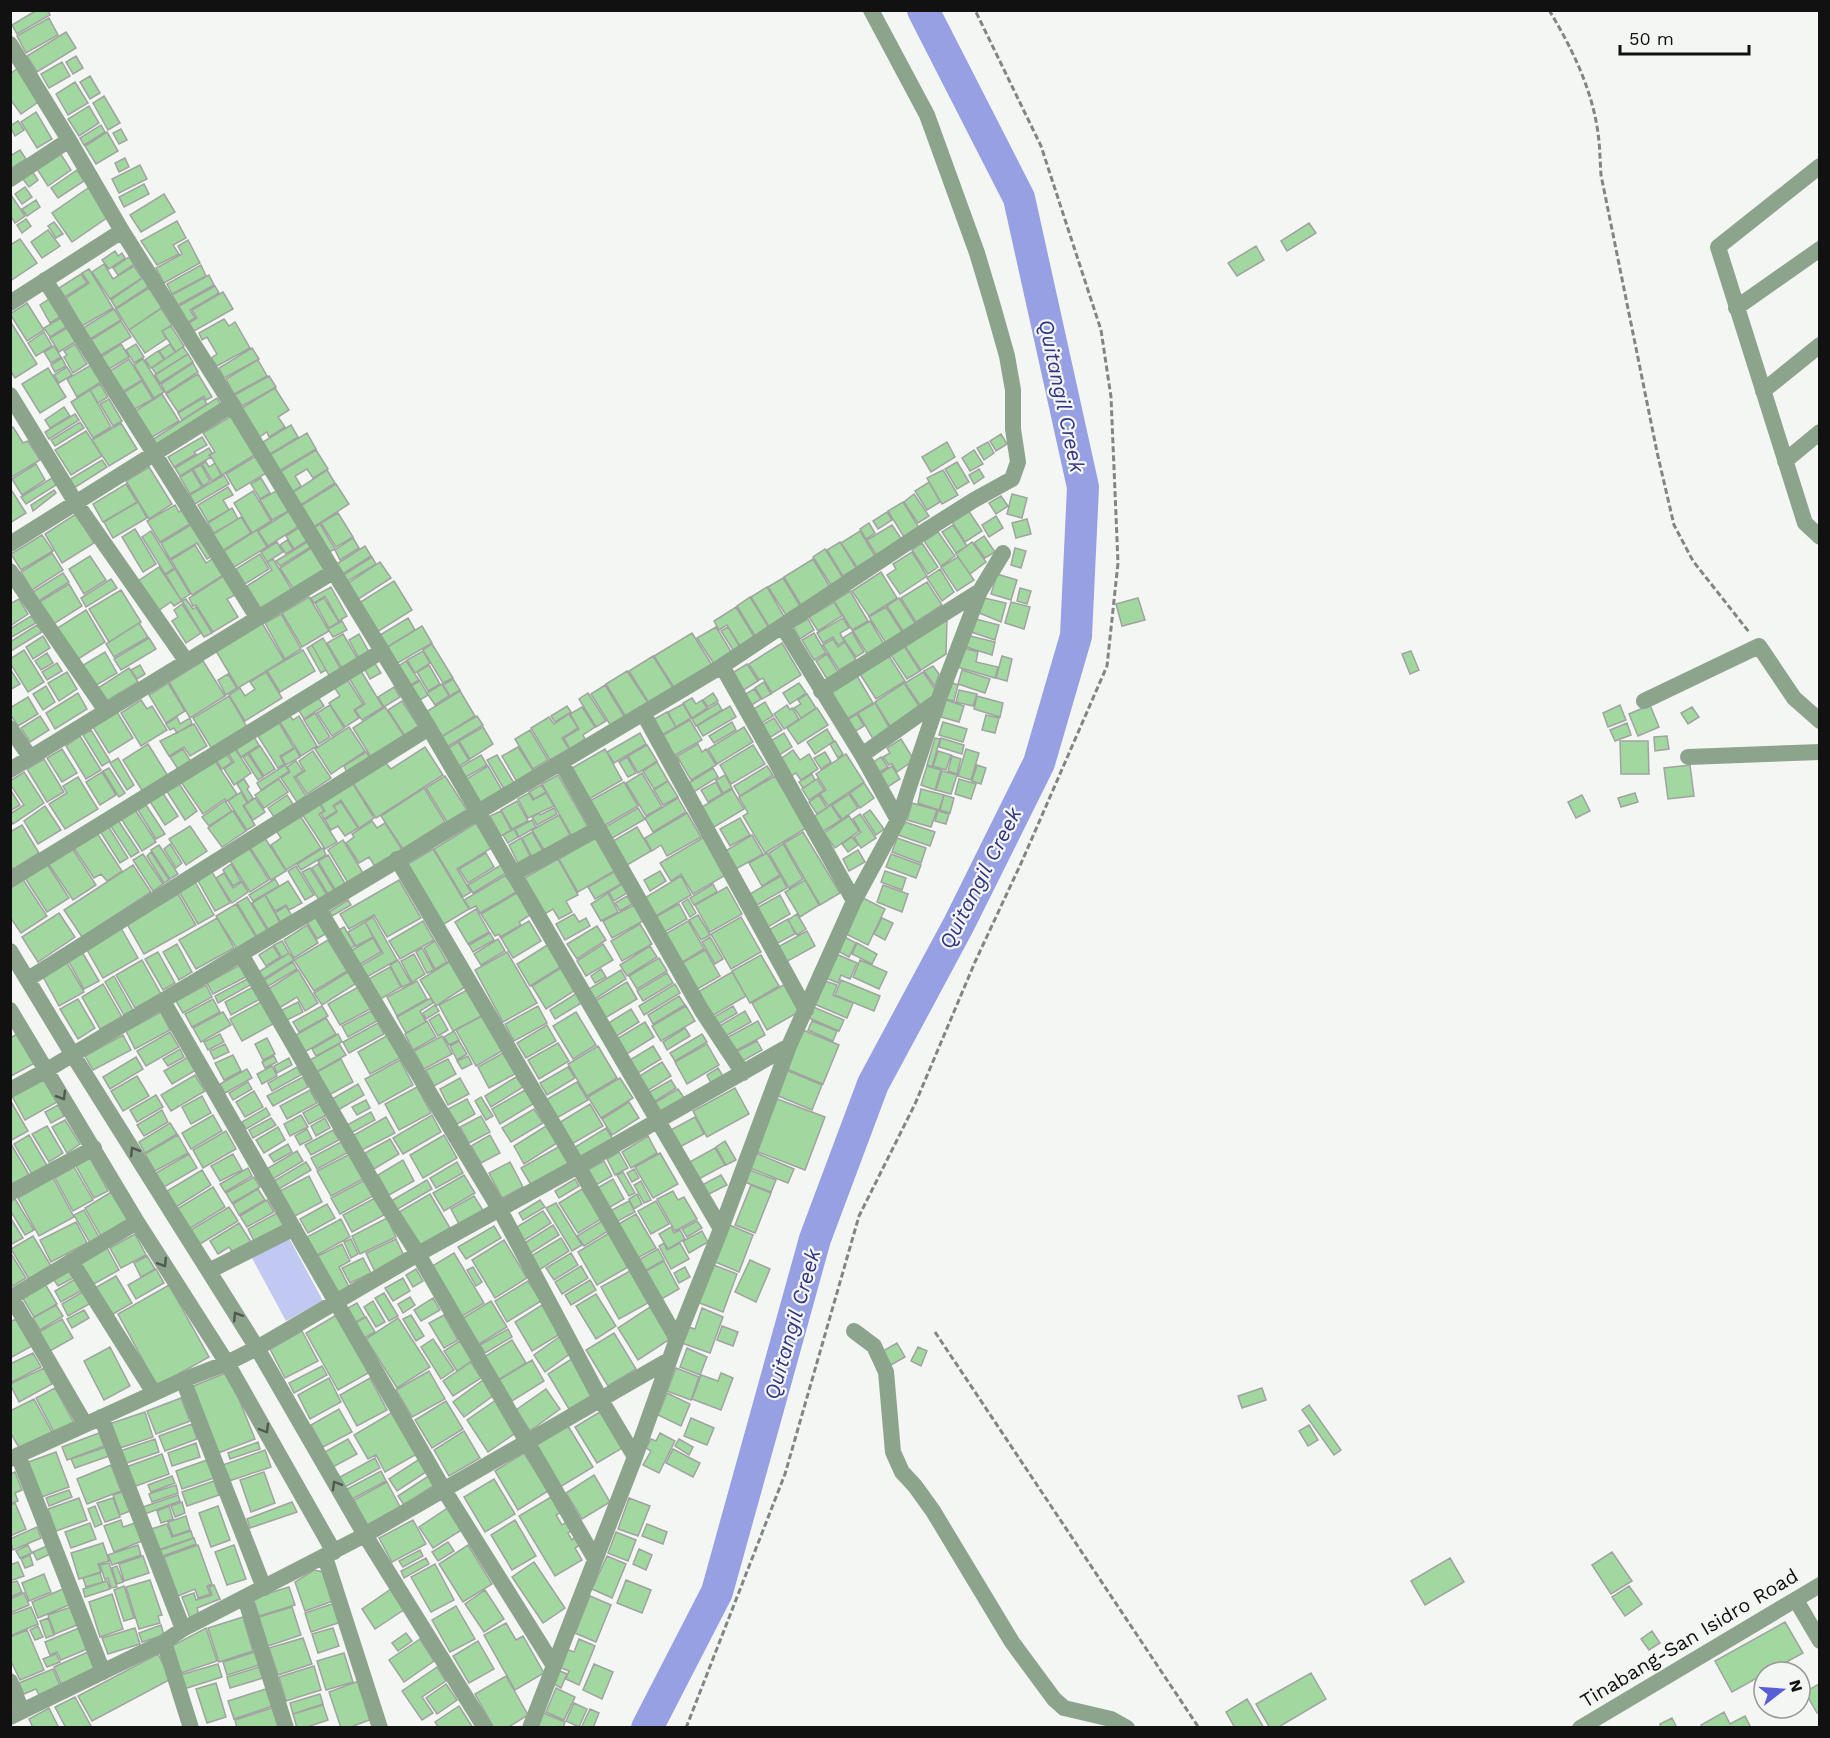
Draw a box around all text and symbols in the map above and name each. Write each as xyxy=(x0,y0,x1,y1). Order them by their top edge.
scale bar xyxy=(1620,18,1749,56)
text: 50 m xyxy=(1629,28,1674,49)
water label: Quitangil Creek xyxy=(1034,317,1091,475)
water label: Quitangil Creek xyxy=(933,802,1027,953)
one-way arrow xyxy=(55,1090,67,1100)
one-way arrow xyxy=(129,1147,141,1157)
water label: Quitangil Creek xyxy=(759,1245,826,1402)
one-way arrow xyxy=(156,1257,168,1267)
one-way arrow xyxy=(233,1312,244,1323)
one-way arrow xyxy=(257,1423,269,1434)
one-way arrow xyxy=(331,1481,343,1491)
street label: Tinabang-San Isidro Road xyxy=(1576,1563,1802,1713)
north arrow xyxy=(1752,1660,1812,1720)
text: N xyxy=(1785,1677,1807,1694)

